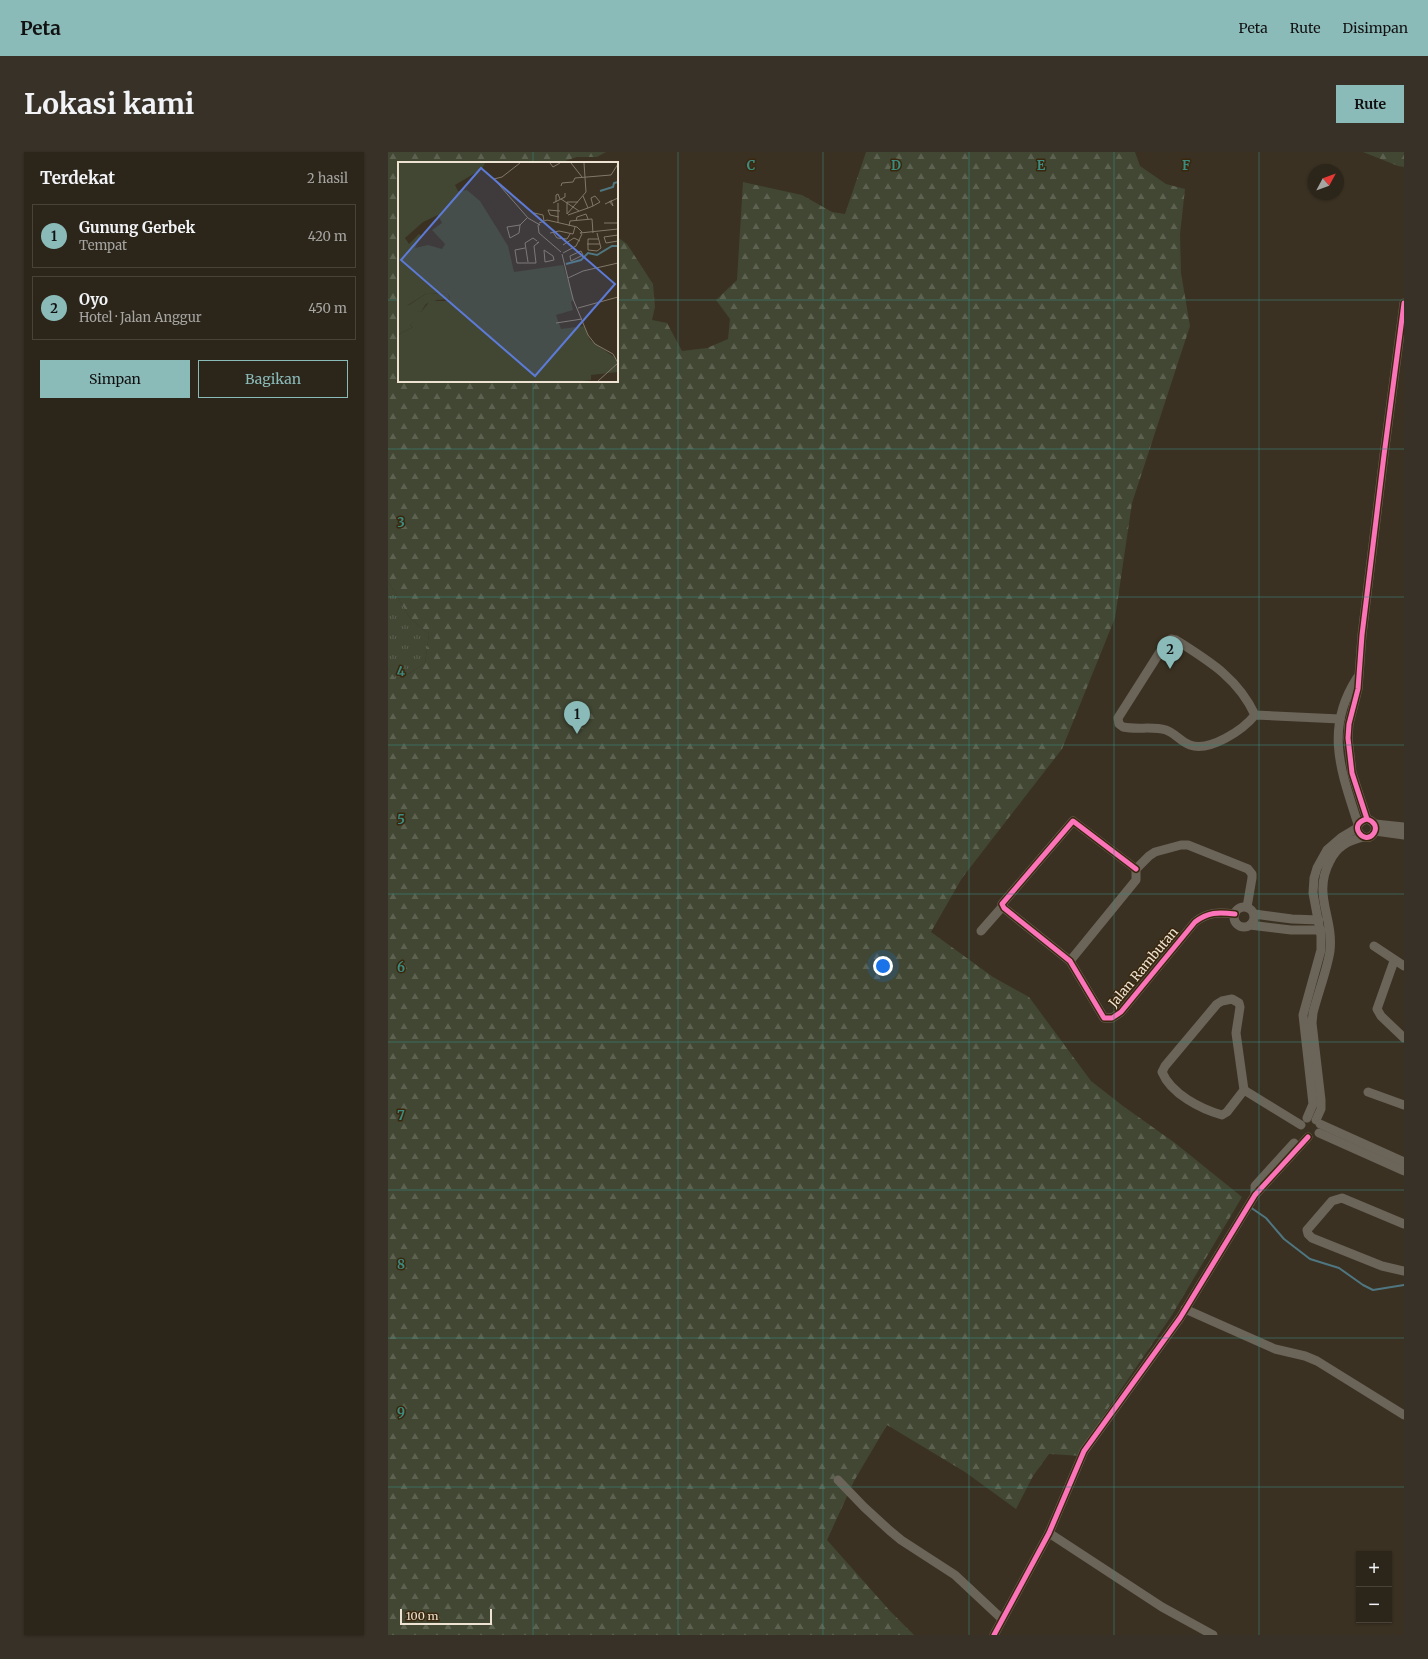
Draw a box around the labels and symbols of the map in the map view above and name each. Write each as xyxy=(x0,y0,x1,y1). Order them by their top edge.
text: C xyxy=(747,157,756,174)
text: D xyxy=(891,157,901,174)
text: E xyxy=(1037,157,1046,174)
text: F xyxy=(1182,157,1190,174)
inset map xyxy=(398,162,618,382)
north arrow xyxy=(1308,164,1344,200)
text: 3 xyxy=(397,514,405,531)
pin: 2 xyxy=(1157,636,1183,669)
text: 4 xyxy=(397,663,406,680)
pin: 1 xyxy=(564,701,590,734)
text: 5 xyxy=(397,811,405,828)
street label: Jalan Rambutan xyxy=(1104,923,1182,1012)
your location xyxy=(873,956,893,976)
text: 6 xyxy=(397,959,405,976)
text: 7 xyxy=(397,1107,405,1124)
text: 8 xyxy=(397,1256,405,1273)
text: 9 xyxy=(397,1404,405,1421)
scale bar xyxy=(400,1607,492,1626)

